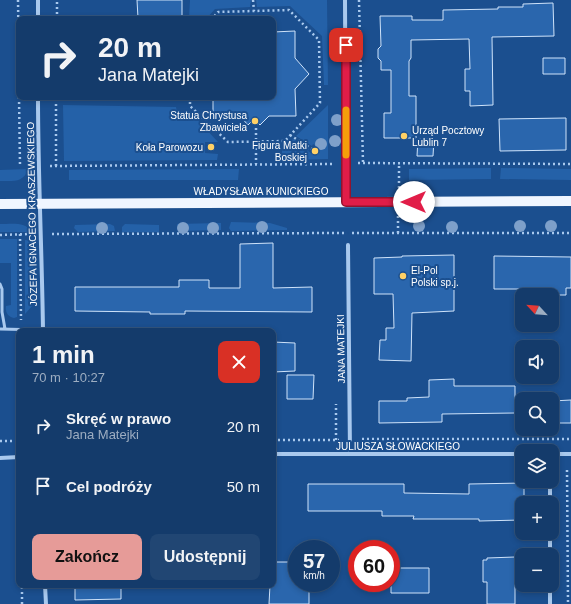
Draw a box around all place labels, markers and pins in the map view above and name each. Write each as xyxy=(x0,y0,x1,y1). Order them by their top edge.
pin xyxy=(329,28,363,62)
place label: Statua Chrystusa Zbawiciela xyxy=(170,110,247,133)
marker: Statua Chrystusa Zbawiciela xyxy=(250,116,260,126)
place label: Urząd Pocztowy Lublin 7 xyxy=(412,125,484,148)
marker: Urząd Pocztowy Lublin 7 xyxy=(399,131,409,141)
place label: Figura Matki Boskiej xyxy=(252,140,307,163)
place label: Koła Parowozu xyxy=(136,142,203,153)
marker: Koła Parowozu xyxy=(206,142,216,152)
marker: Figura Matki Boskiej xyxy=(310,146,320,156)
place label: El-Pol Polski sp.j. xyxy=(411,265,459,288)
marker: El-Pol Polski sp.j. xyxy=(398,271,408,281)

